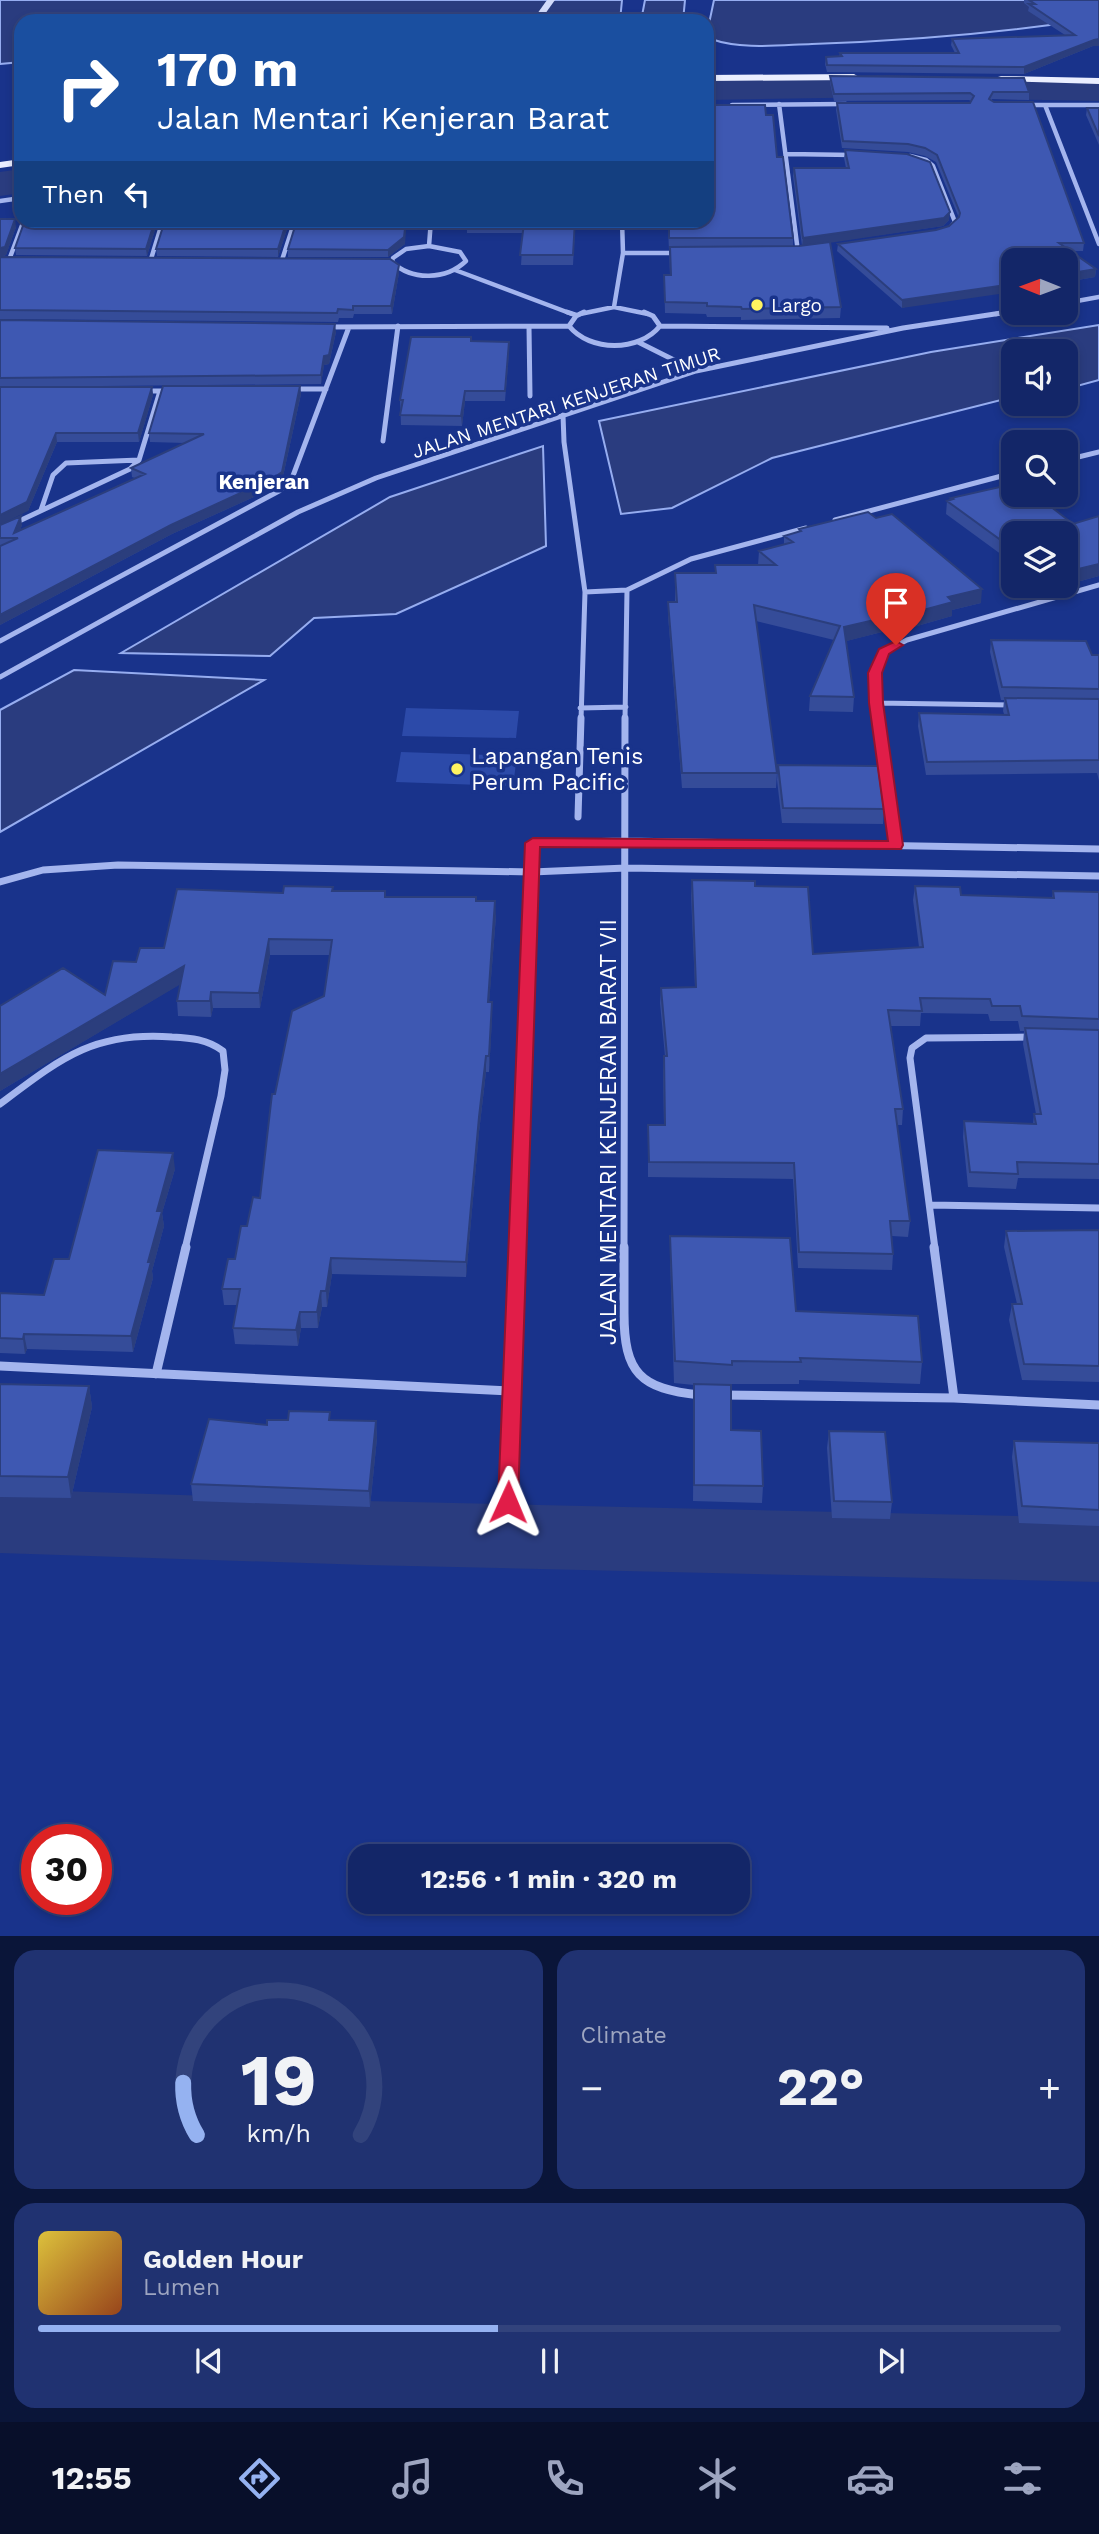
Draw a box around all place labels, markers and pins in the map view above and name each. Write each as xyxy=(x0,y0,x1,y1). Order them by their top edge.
place label: Largo xyxy=(771,294,822,317)
marker: Largo xyxy=(749,297,765,313)
pin xyxy=(866,573,926,645)
place label: Lapangan Tenis Perum Pacific xyxy=(471,743,643,796)
marker: Lapangan Tenis Perum Pacific xyxy=(449,761,465,777)

